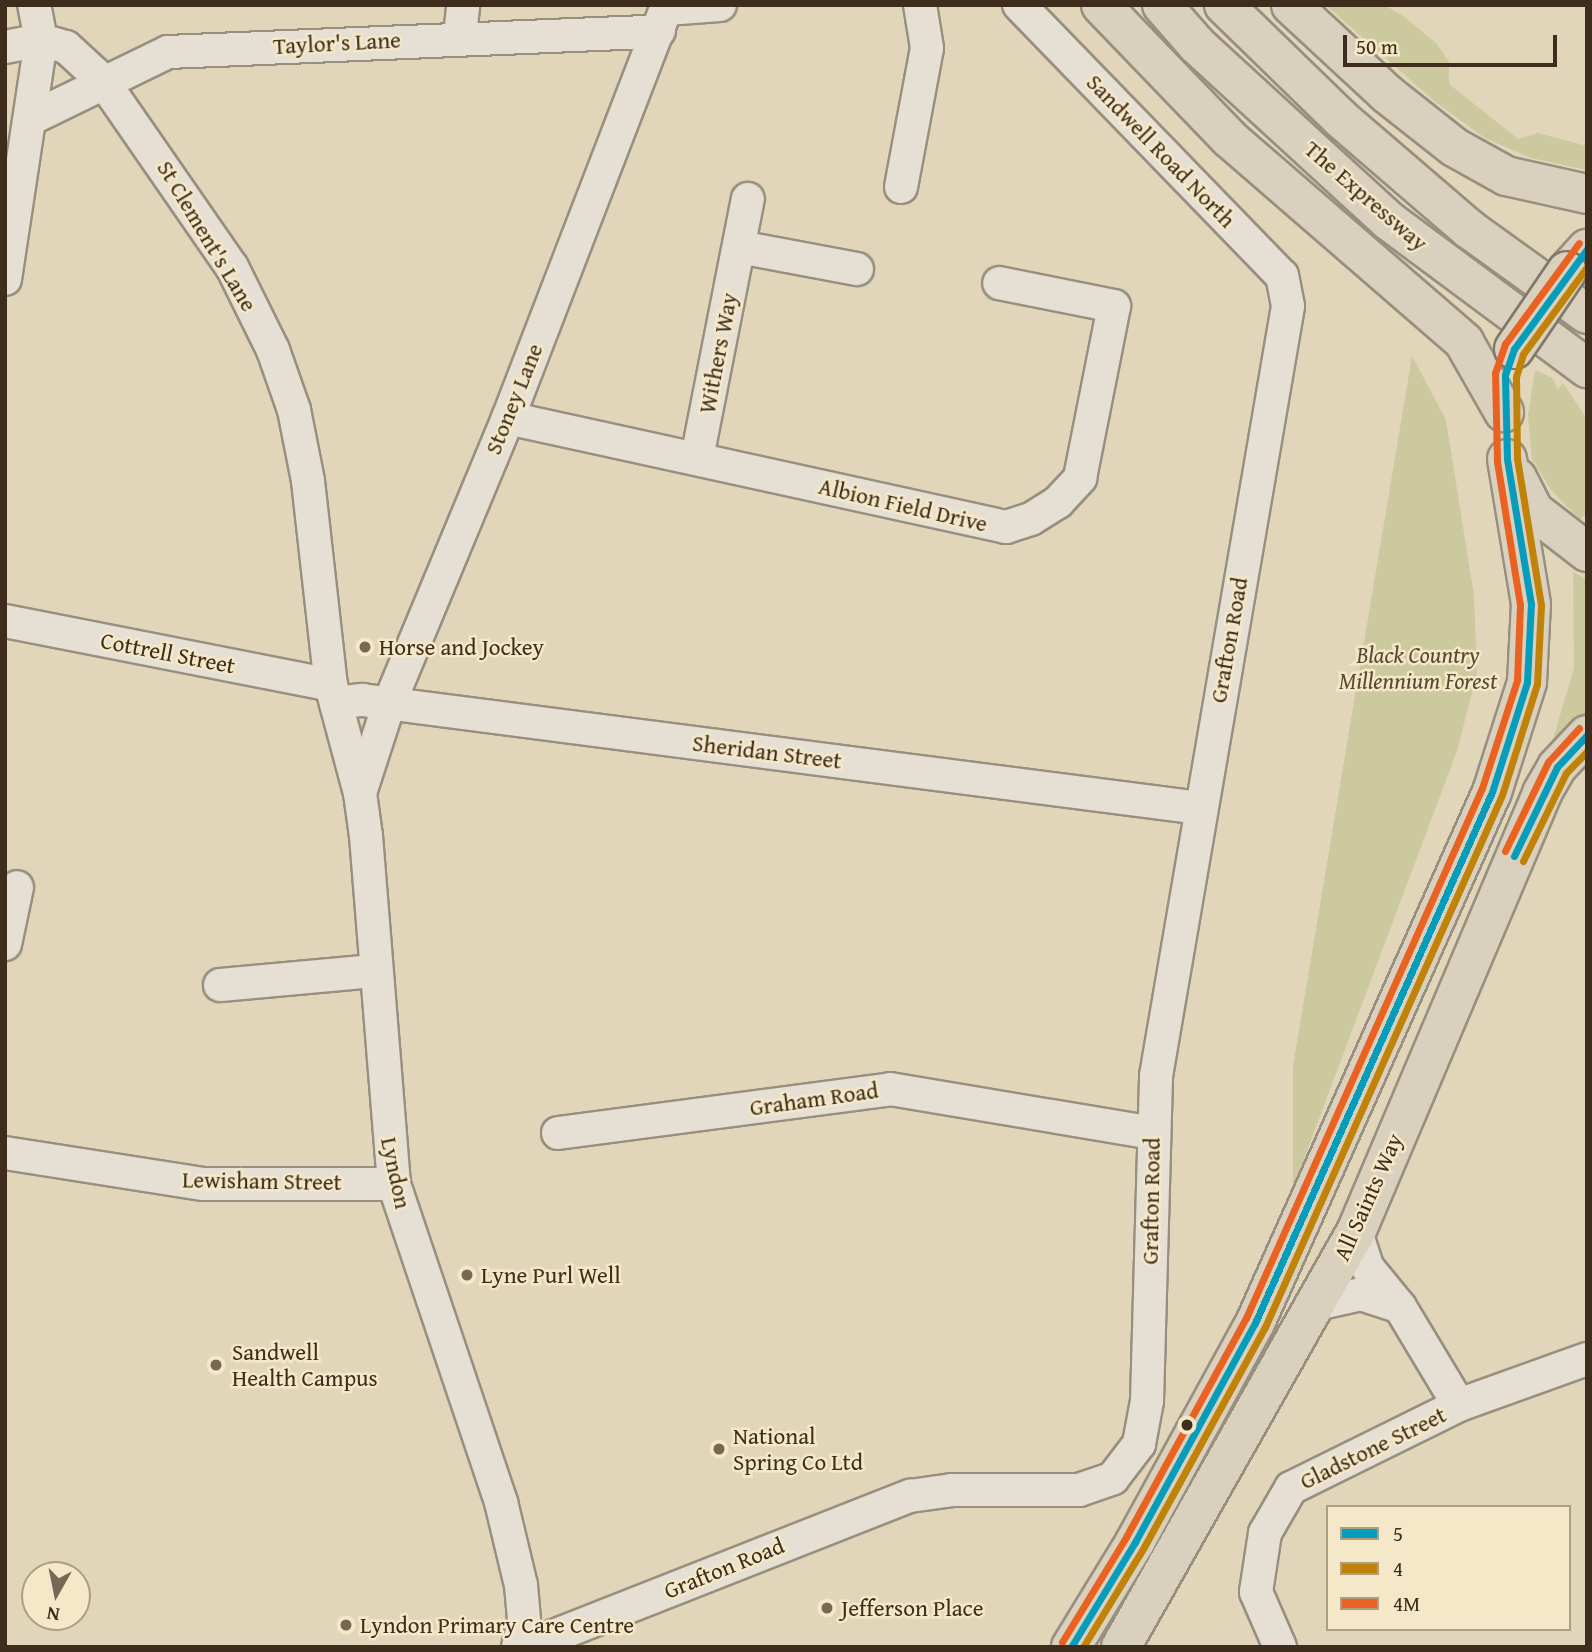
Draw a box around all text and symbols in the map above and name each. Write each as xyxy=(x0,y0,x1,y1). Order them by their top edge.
scale bar xyxy=(1347,21,1560,65)
street label: Taylor's Lane xyxy=(272,26,402,60)
text: 50 m xyxy=(1356,31,1398,62)
street label: Sandwell Road North xyxy=(1081,69,1241,233)
street label: The Expressway xyxy=(1299,135,1433,257)
street label: St Clement's Lane xyxy=(151,156,263,316)
street label: Withers Way xyxy=(693,290,743,416)
street label: Stoney Lane xyxy=(479,340,549,458)
street label: Albion Field Drive xyxy=(816,472,990,538)
street label: Grafton Road xyxy=(1204,575,1254,705)
street label: Cottrell Street xyxy=(98,626,238,680)
place label: Horse and Jockey xyxy=(379,633,544,661)
marker: Horse and Jockey xyxy=(357,639,373,655)
park label: Black Country Millennium Forest xyxy=(1339,641,1497,695)
street label: Sheridan Street xyxy=(691,729,843,775)
street label: Graham Road xyxy=(748,1076,880,1122)
street label: All Saints Way xyxy=(1328,1129,1408,1265)
street label: Lyndon xyxy=(375,1135,417,1211)
street label: Grafton Road xyxy=(1136,1137,1166,1265)
street label: Lewisham Street xyxy=(182,1166,342,1196)
place label: Lyne Purl Well xyxy=(481,1261,621,1289)
marker: Lyne Purl Well xyxy=(459,1267,475,1283)
place label: Sandwell Health Campus xyxy=(232,1338,378,1392)
marker: Sandwell Health Campus xyxy=(206,1355,226,1375)
street label: Gladstone Street xyxy=(1295,1401,1451,1495)
unlabelled marker xyxy=(1180,1418,1194,1432)
place label: National Spring Co Ltd xyxy=(733,1422,863,1476)
marker: National Spring Co Ltd xyxy=(711,1441,727,1457)
legend xyxy=(1326,1505,1571,1631)
text: 5 xyxy=(1393,1518,1403,1549)
street label: Grafton Road xyxy=(660,1531,788,1605)
text: 4 xyxy=(1393,1553,1403,1584)
north arrow xyxy=(21,1561,91,1631)
text: 4M xyxy=(1393,1588,1420,1619)
place label: Jefferson Place xyxy=(841,1594,984,1622)
text: N xyxy=(45,1600,61,1630)
marker: Jefferson Place xyxy=(819,1600,835,1616)
place label: Lyndon Primary Care Centre xyxy=(360,1611,634,1639)
marker: Lyndon Primary Care Centre xyxy=(338,1617,354,1633)

